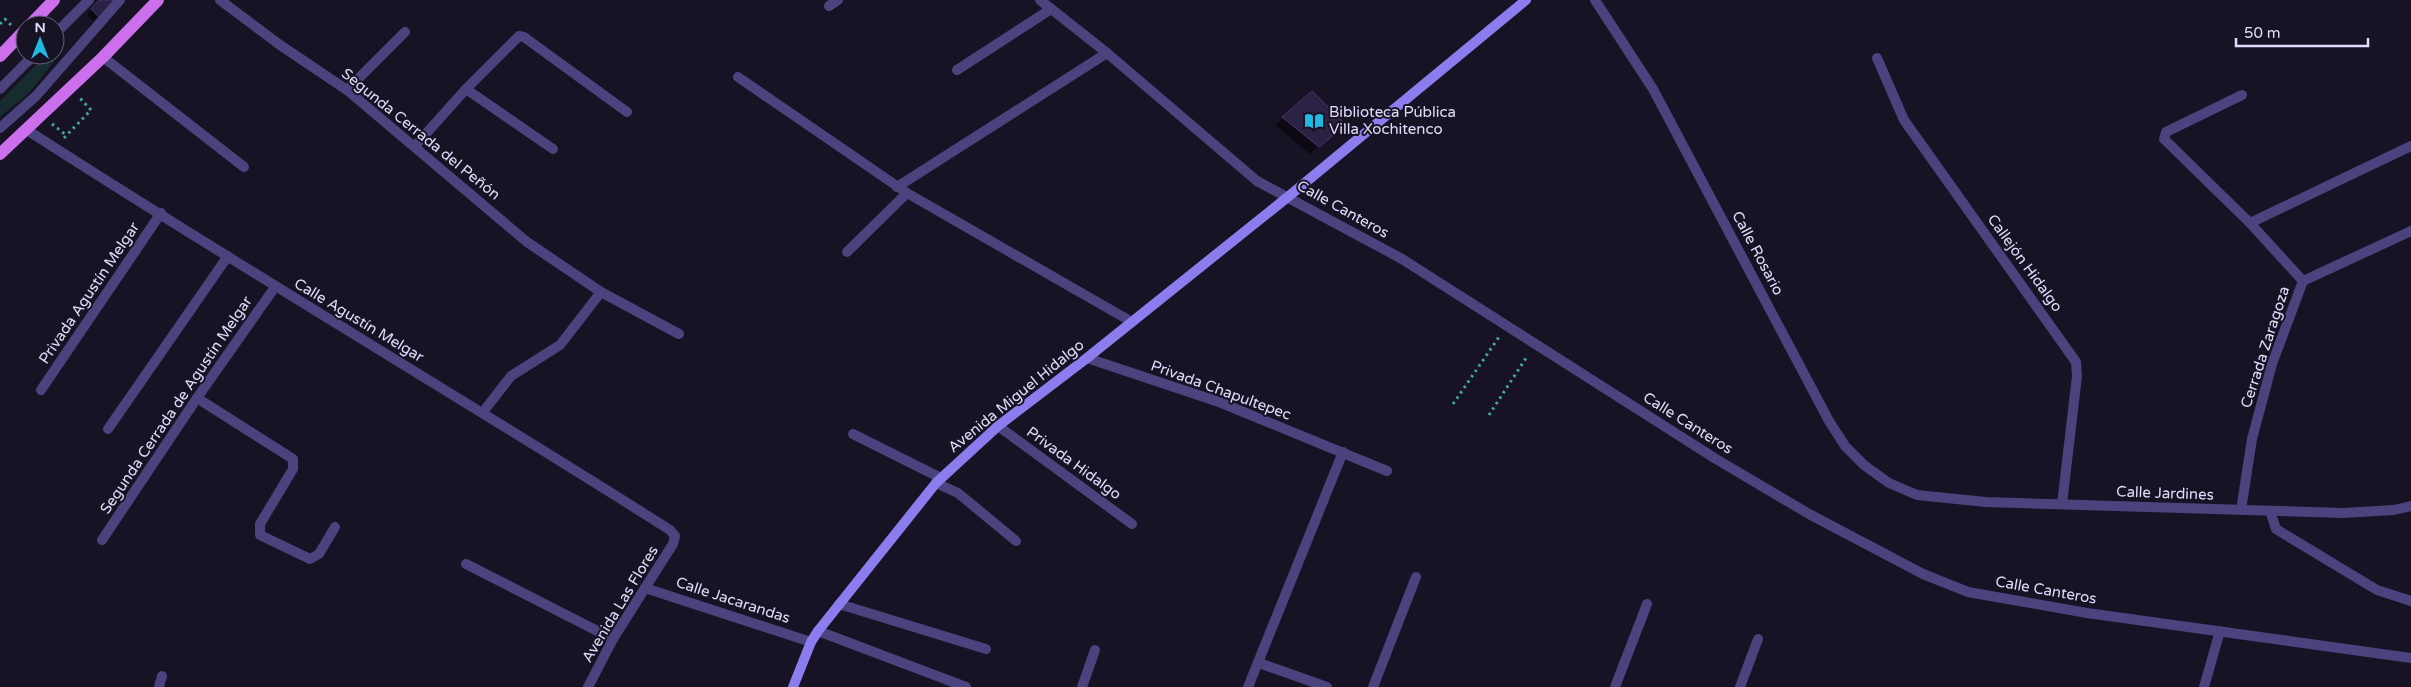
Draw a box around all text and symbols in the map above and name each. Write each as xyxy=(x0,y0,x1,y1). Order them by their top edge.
north arrow xyxy=(15,15,65,65)
scale bar xyxy=(2236,15,2368,47)
text: N xyxy=(34,19,46,36)
text: 50 m xyxy=(2244,24,2281,42)
street label: Segunda Cerrada del Peñón xyxy=(338,64,504,204)
place label: Biblioteca Pública Villa Xochitenco xyxy=(1329,103,1456,138)
library icon: Biblioteca Pública Villa Xochitenco xyxy=(1303,110,1325,132)
street label: Calle Canteros xyxy=(1294,176,1392,242)
street label: Calle Rosario xyxy=(1728,208,1788,298)
street label: Callejón Hidalgo xyxy=(1984,211,2066,315)
street label: Privada Agustín Melgar xyxy=(35,219,143,367)
street label: Calle Agustín Melgar xyxy=(291,274,427,366)
street label: Cerrada Zaragoza xyxy=(2237,284,2293,410)
street label: Segunda Cerrada de Agustín Melgar xyxy=(96,292,256,517)
street label: Avenida Miguel Hidalgo xyxy=(944,336,1088,456)
street label: Privada Chapultepec xyxy=(1148,356,1294,424)
street label: Calle Canteros xyxy=(1640,388,1736,458)
street label: Privada Hidalgo xyxy=(1023,423,1125,503)
street label: Calle Jardines xyxy=(2116,482,2214,504)
street label: Avenida Las Flores xyxy=(578,542,662,666)
street label: Calle Canteros xyxy=(1994,572,2098,608)
street label: Calle Jacarandas xyxy=(674,573,792,627)

